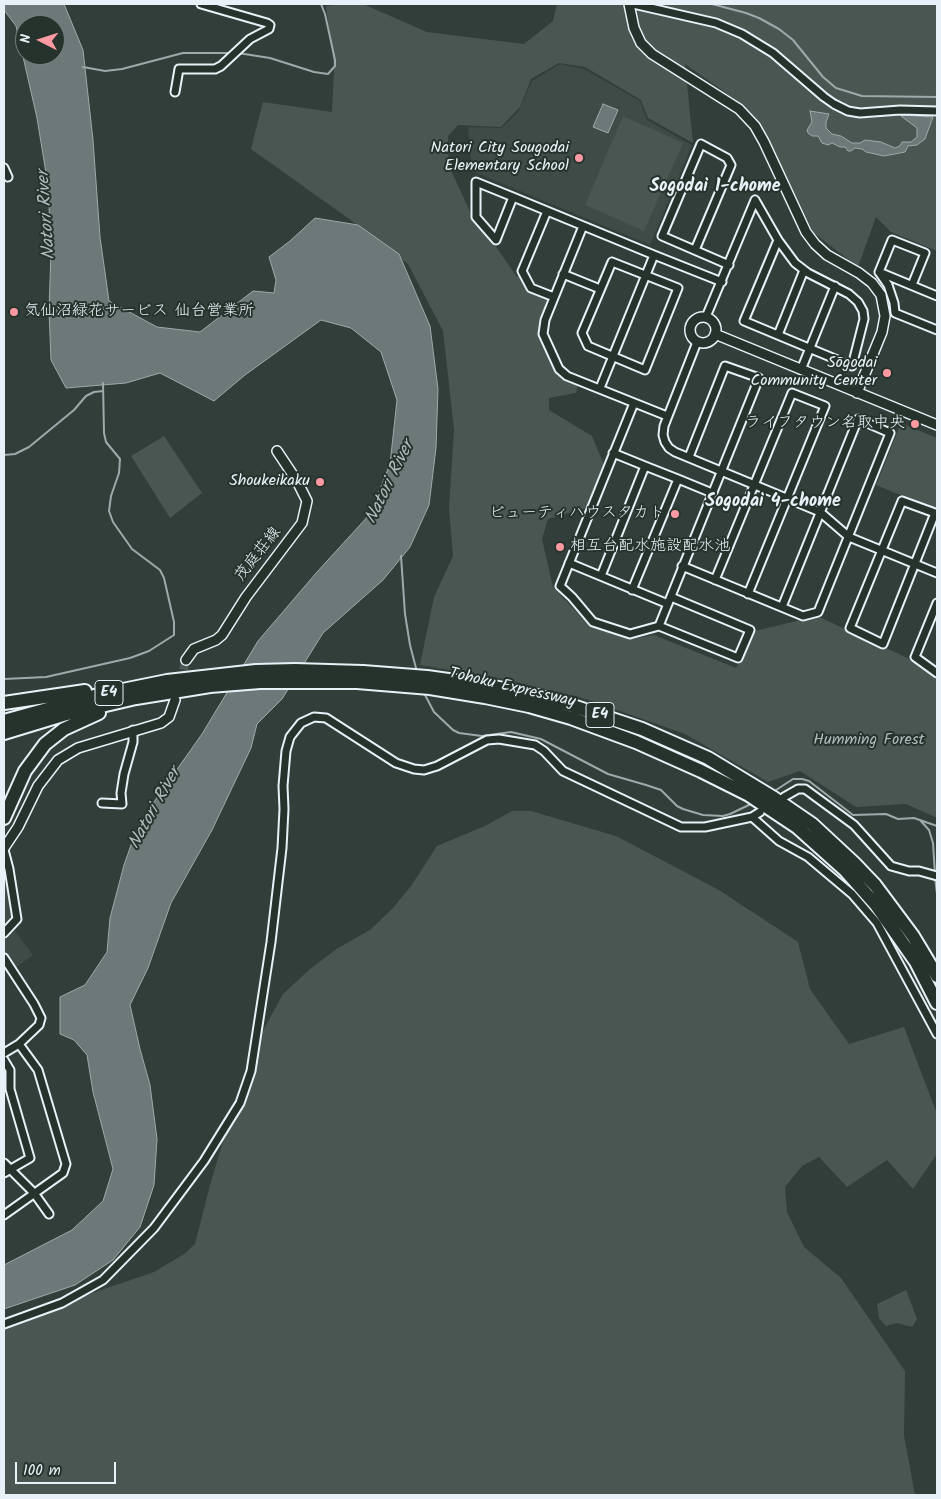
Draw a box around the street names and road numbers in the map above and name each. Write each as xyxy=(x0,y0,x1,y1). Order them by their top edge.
street label: 茂庭荘線 xyxy=(232,524,286,586)
street label: Tohoku Expressway xyxy=(447,665,577,713)
road number: E4 xyxy=(95,680,123,706)
road number: E4 xyxy=(586,702,614,728)

